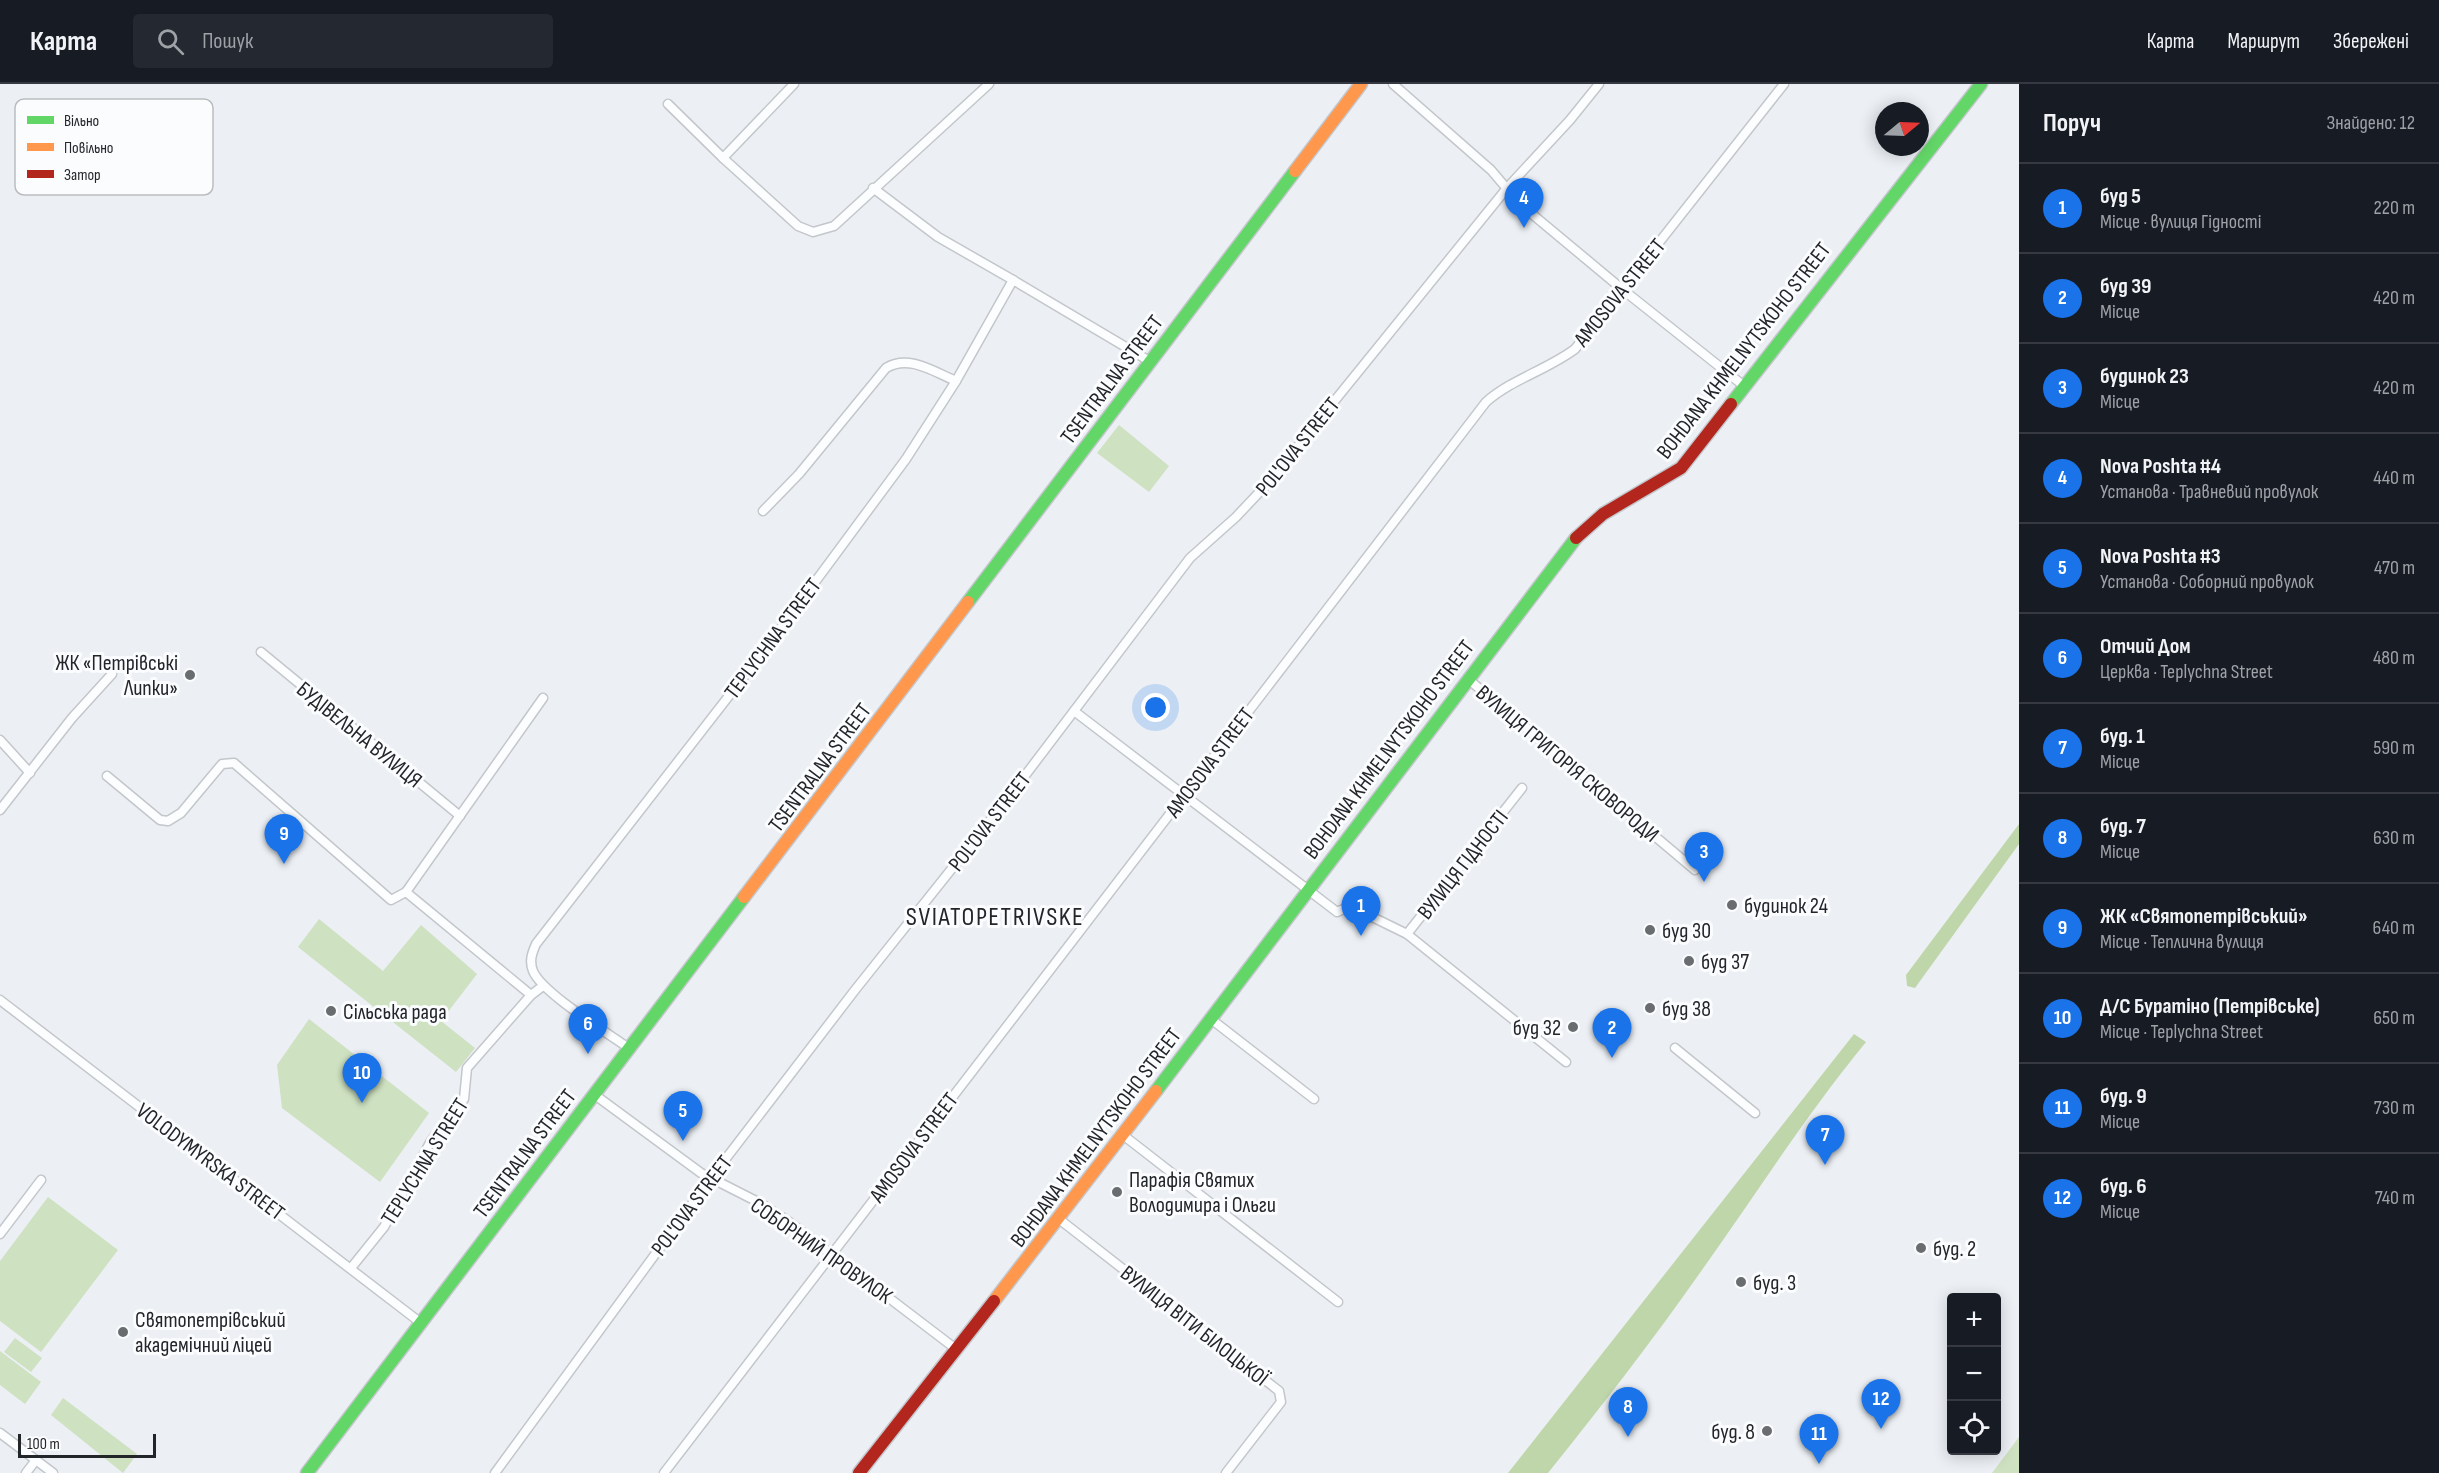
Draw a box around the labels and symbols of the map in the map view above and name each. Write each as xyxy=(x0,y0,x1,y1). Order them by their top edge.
legend xyxy=(15,99,213,195)
north arrow xyxy=(1875,102,1929,156)
text: Вільно xyxy=(64,112,99,131)
text: Повільно xyxy=(64,139,114,158)
text: Затор xyxy=(64,166,101,185)
pin: 4 xyxy=(1504,178,1544,228)
street label: AMOSOVA STREET xyxy=(1568,234,1672,353)
street label: BOHDANA KHMELNYTSKOHO STREET xyxy=(1651,237,1837,465)
street label: TSENTRALNA STREET xyxy=(1055,310,1170,450)
street label: POL'OVA STREET xyxy=(1250,392,1346,502)
street label: TEPLYCHNA STREET xyxy=(719,573,827,705)
street label: BOHDANA KHMELNYTSKOHO STREET xyxy=(1298,635,1480,865)
place label: ЖК «Петрівські Липки» xyxy=(55,650,178,702)
marker: ЖК «Петрівські Липки» xyxy=(183,668,197,682)
street label: БУДІВЕЛЬНА ВУЛИЦЯ xyxy=(291,676,427,794)
street label: ВУЛИЦЯ ГРИГОРІЯ СКОВОРОДИ xyxy=(1470,680,1664,849)
your location xyxy=(1141,693,1170,722)
street label: TSENTRALNA STREET xyxy=(763,698,878,838)
street label: AMOSOVA STREET xyxy=(1159,702,1260,824)
street label: POL'OVA STREET xyxy=(943,767,1037,877)
street label: ВУЛИЦЯ ГІДНОСТІ xyxy=(1412,805,1514,925)
pin: 9 xyxy=(264,814,304,864)
pin: 3 xyxy=(1684,832,1724,882)
pin: 1 xyxy=(1342,886,1380,936)
place label: будинок 24 xyxy=(1744,893,1828,920)
marker: будинок 24 xyxy=(1725,898,1739,912)
district label: SVIATOPETRIVSKE xyxy=(906,902,1084,933)
place label: буд 30 xyxy=(1662,918,1711,945)
marker: буд 30 xyxy=(1643,923,1657,937)
place label: буд 37 xyxy=(1701,949,1749,976)
marker: буд 37 xyxy=(1682,954,1696,968)
place label: буд 38 xyxy=(1662,996,1711,1023)
place label: Сільська рада xyxy=(343,999,447,1026)
marker: буд 38 xyxy=(1643,1001,1657,1015)
marker: Сільська рада xyxy=(324,1004,338,1018)
pin: 6 xyxy=(568,1004,608,1054)
pin: 2 xyxy=(1592,1008,1632,1058)
place label: буд 32 xyxy=(1513,1015,1561,1042)
marker: буд 32 xyxy=(1566,1020,1580,1034)
street label: BOHDANA KHMELNYTSKOHO STREET xyxy=(1005,1023,1187,1253)
pin: 10 xyxy=(342,1054,382,1103)
street label: TSENTRALNA STREET xyxy=(468,1084,583,1224)
street label: AMOSOVA STREET xyxy=(863,1087,964,1209)
pin: 5 xyxy=(664,1092,702,1141)
street label: TEPLYCHNA STREET xyxy=(376,1093,475,1230)
street label: VOLODYMYRSKA STREET xyxy=(131,1098,290,1227)
pin: 7 xyxy=(1806,1116,1844,1165)
street label: POL'OVA STREET xyxy=(646,1150,739,1261)
place label: Парафія Святих Володимира і Ольги xyxy=(1129,1167,1276,1219)
marker: Парафія Святих Володимира і Ольги xyxy=(1110,1185,1124,1199)
street label: СОБОРНИЙ ПРОВУЛОК xyxy=(745,1192,897,1310)
place label: буд. 2 xyxy=(1933,1236,1976,1263)
marker: буд. 2 xyxy=(1914,1241,1928,1255)
street label: ВУЛИЦЯ ВІТИ БІЛОЦЬКОЇ xyxy=(1115,1260,1274,1393)
place label: буд. 3 xyxy=(1753,1270,1796,1297)
marker: буд. 3 xyxy=(1734,1275,1748,1289)
place label: Святопетрівський академічний ліцей xyxy=(135,1307,286,1359)
marker: Святопетрівський академічний ліцей xyxy=(116,1325,130,1339)
pin: 12 xyxy=(1862,1380,1900,1429)
pin: 8 xyxy=(1608,1388,1648,1437)
pin: 11 xyxy=(1800,1414,1838,1464)
place label: буд. 8 xyxy=(1711,1419,1755,1446)
marker: буд. 8 xyxy=(1760,1424,1774,1438)
scale bar xyxy=(18,1431,156,1458)

